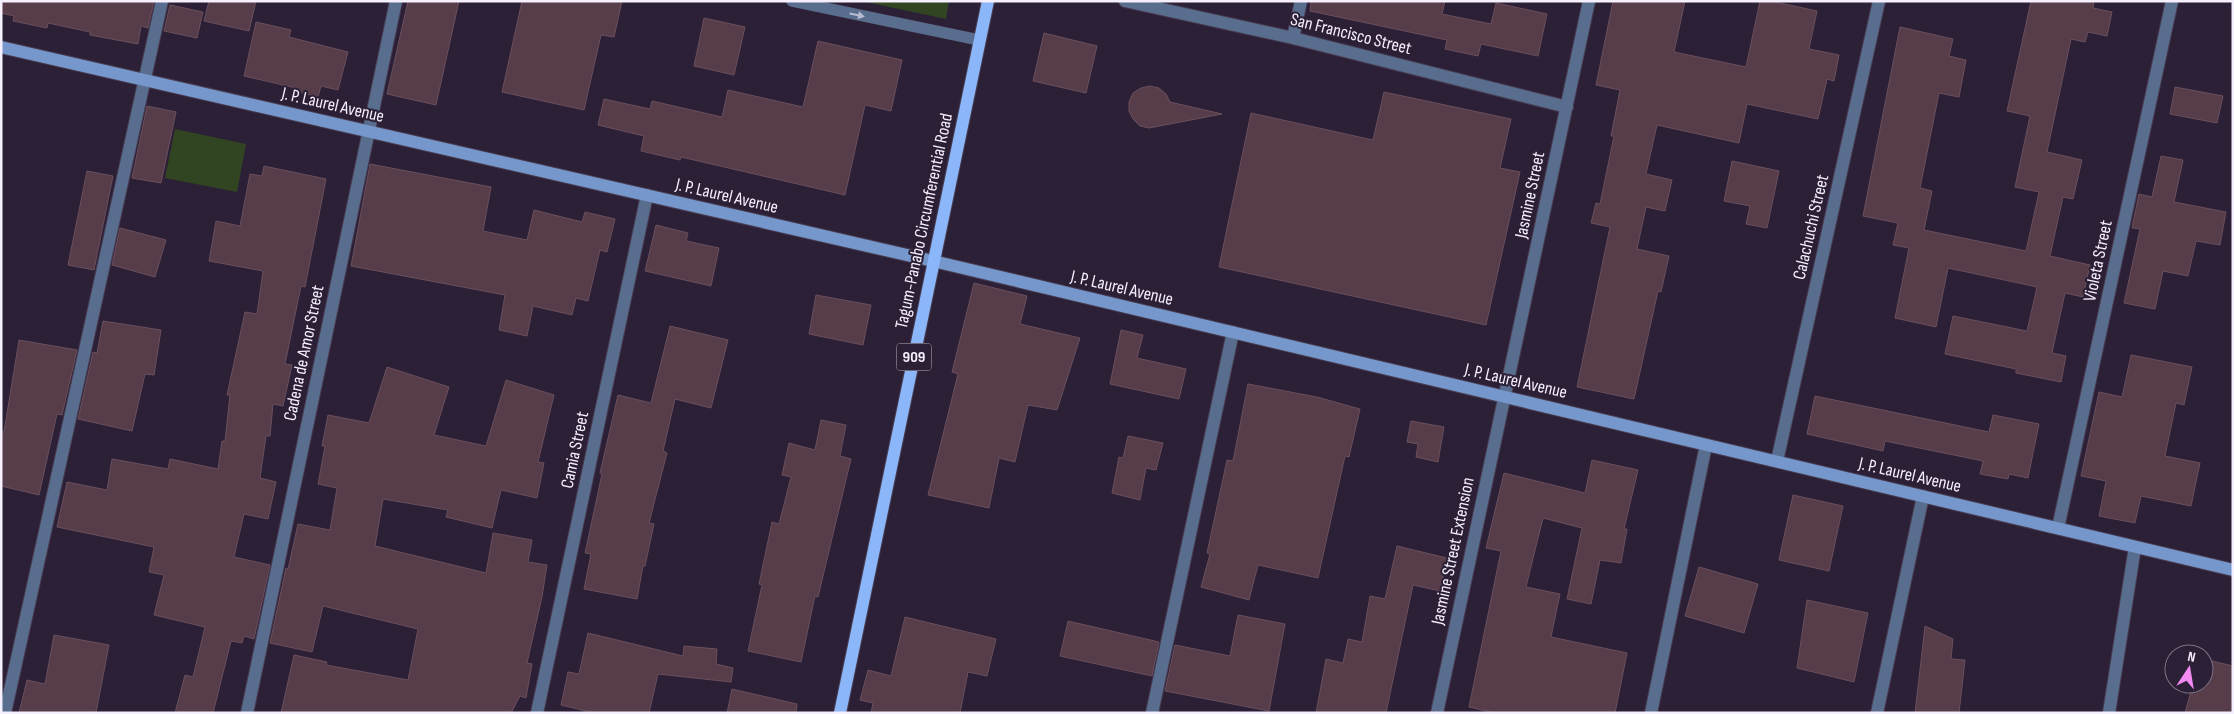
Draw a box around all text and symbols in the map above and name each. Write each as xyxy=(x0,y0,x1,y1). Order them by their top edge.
street label: San Francisco Street xyxy=(1288,9,1414,59)
one-way arrow xyxy=(850,11,866,19)
street label: J. P. Laurel Avenue xyxy=(279,83,386,127)
street label: Tagum-Panabo Circumferential Road xyxy=(891,111,957,331)
street label: Jasmine Street xyxy=(1510,149,1549,241)
street label: Calachuchi Street xyxy=(1789,172,1833,282)
street label: J. P. Laurel Avenue xyxy=(673,174,780,218)
street label: Violeta Street xyxy=(2079,218,2117,304)
street label: J. P. Laurel Avenue xyxy=(1068,266,1175,310)
street label: Cadena de Amor Street xyxy=(279,283,329,423)
road number: 909 xyxy=(896,344,932,371)
street label: J. P. Laurel Avenue xyxy=(1462,359,1569,403)
street label: Camia Street xyxy=(557,409,593,490)
street label: J. P. Laurel Avenue xyxy=(1856,453,1963,497)
street label: Jasmine Street Extension xyxy=(1427,475,1479,628)
north arrow xyxy=(2164,644,2214,694)
text: N xyxy=(2186,648,2197,666)

